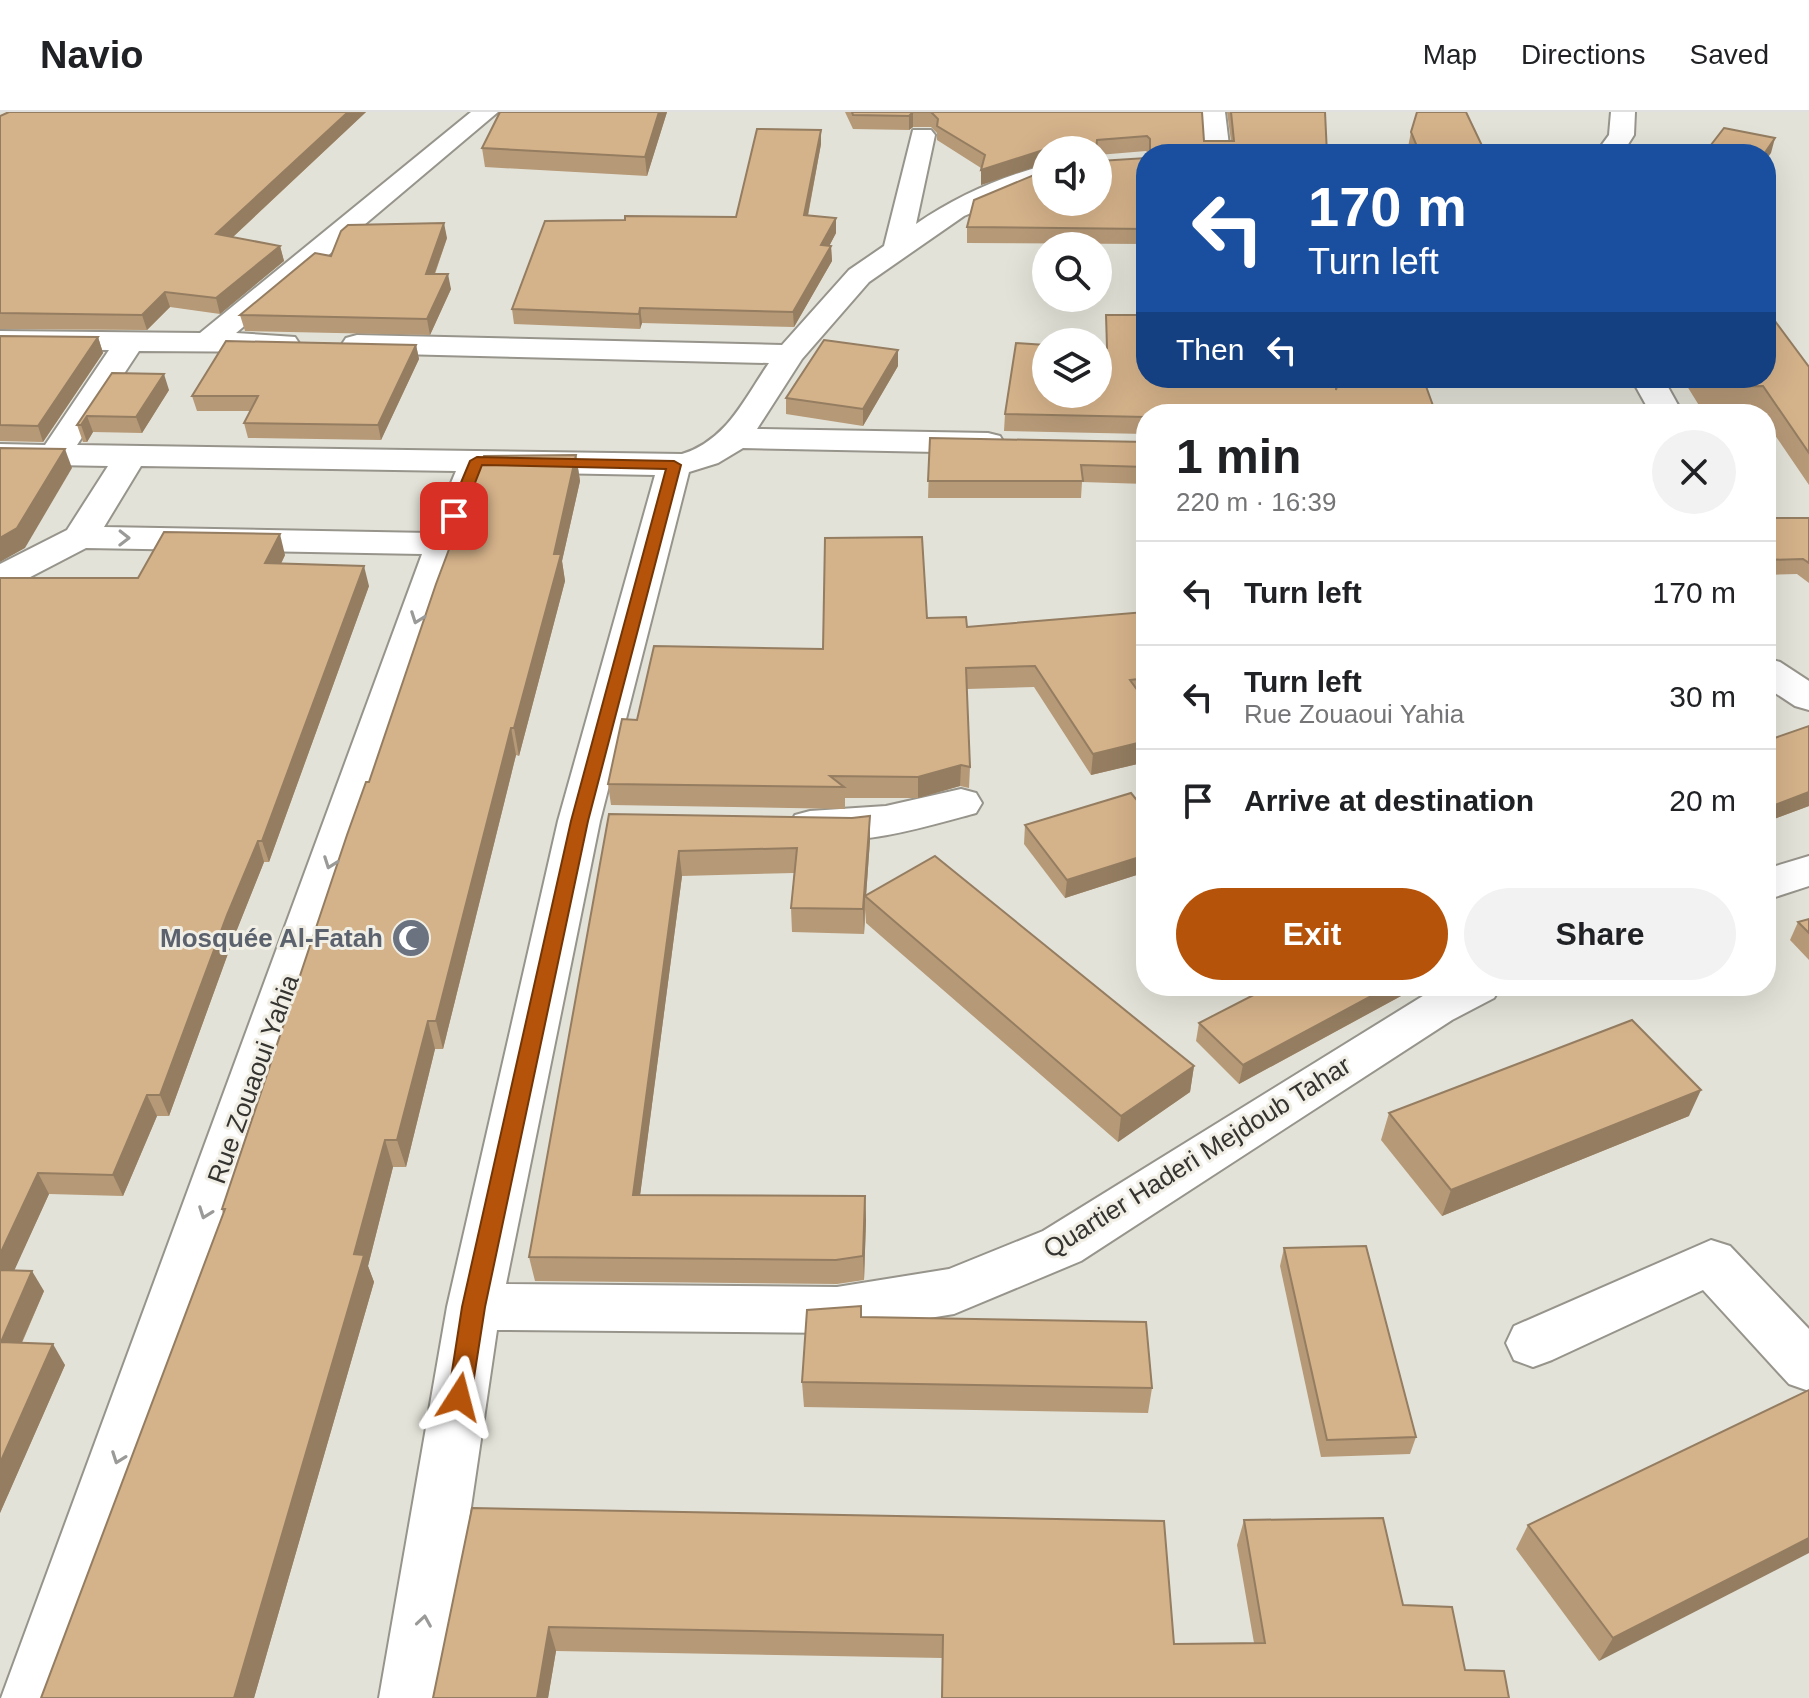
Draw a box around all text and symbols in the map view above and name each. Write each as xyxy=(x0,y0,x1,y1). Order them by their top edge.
text: Navio xyxy=(40,34,143,76)
text: Map xyxy=(1423,39,1477,70)
text: Directions xyxy=(1521,39,1646,70)
text: Saved xyxy=(1690,39,1769,70)
map controls xyxy=(1032,136,1112,408)
button: sound xyxy=(1032,136,1112,216)
text: 170 m xyxy=(1308,175,1467,238)
icon: left xyxy=(1176,176,1280,280)
button: search xyxy=(1032,232,1112,312)
text: Turn left xyxy=(1308,241,1439,282)
button: layers xyxy=(1032,328,1112,408)
icon: left xyxy=(1260,328,1304,372)
text: Then xyxy=(1176,333,1244,366)
text: 1 min xyxy=(1176,430,1301,483)
button: close xyxy=(1652,430,1736,514)
pin xyxy=(420,482,488,550)
text: 220 m · 16:39 xyxy=(1176,487,1336,517)
icon: arrive xyxy=(432,494,476,538)
one-way arrow xyxy=(118,529,131,547)
icon: left xyxy=(1176,571,1220,615)
text: Turn left xyxy=(1244,576,1362,609)
text: 170 m xyxy=(1653,576,1736,609)
one-way arrow xyxy=(410,610,427,624)
text: Turn left xyxy=(1244,665,1362,698)
icon: left xyxy=(1176,675,1220,719)
text: 30 m xyxy=(1669,680,1736,713)
text: Rue Zouaoui Yahia xyxy=(1244,699,1464,729)
icon: arrive xyxy=(1176,779,1220,823)
text: Arrive at destination xyxy=(1244,784,1534,817)
text: 20 m xyxy=(1669,784,1736,817)
one-way arrow xyxy=(323,855,340,869)
button: Exit xyxy=(1176,888,1448,980)
button: Share xyxy=(1464,888,1736,980)
mosque icon: Mosquée Al-Fatah xyxy=(390,917,432,959)
place label: Mosquée Al-Fatah xyxy=(160,923,383,953)
street label: Rue Zouaoui Yahia xyxy=(201,970,305,1188)
street label: Quartier Haderi Mejdoub Tahar xyxy=(1038,1050,1356,1264)
one-way arrow xyxy=(199,1205,215,1219)
position arrow xyxy=(417,1355,501,1439)
one-way arrow xyxy=(112,1451,128,1465)
one-way arrow xyxy=(414,1614,431,1628)

